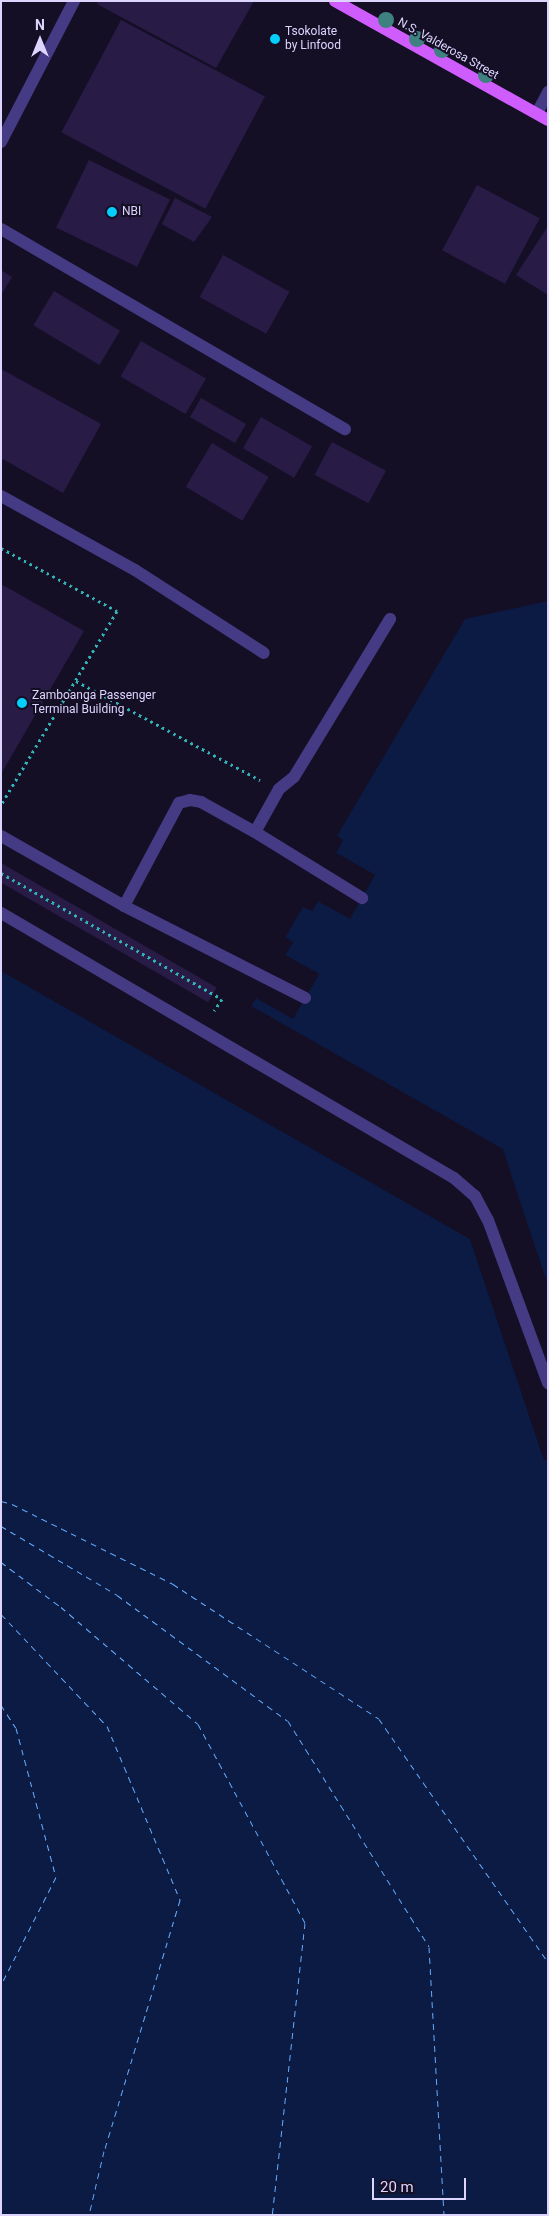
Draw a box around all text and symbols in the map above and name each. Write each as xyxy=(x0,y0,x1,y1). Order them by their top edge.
north arrow xyxy=(15,15,65,65)
street label: N.S. Valderosa Street xyxy=(395,15,501,83)
text: N xyxy=(35,17,45,33)
place label: Tsokolate by Linfood xyxy=(285,25,341,53)
marker: Tsokolate by Linfood xyxy=(269,33,281,45)
place label: NBI xyxy=(122,205,141,219)
marker: NBI xyxy=(106,206,118,218)
place label: Zamboanga Passenger Terminal Building xyxy=(32,689,156,717)
marker: Zamboanga Passenger Terminal Building xyxy=(16,697,28,709)
scale bar xyxy=(374,2168,468,2200)
text: 20 m xyxy=(380,2178,414,2196)

